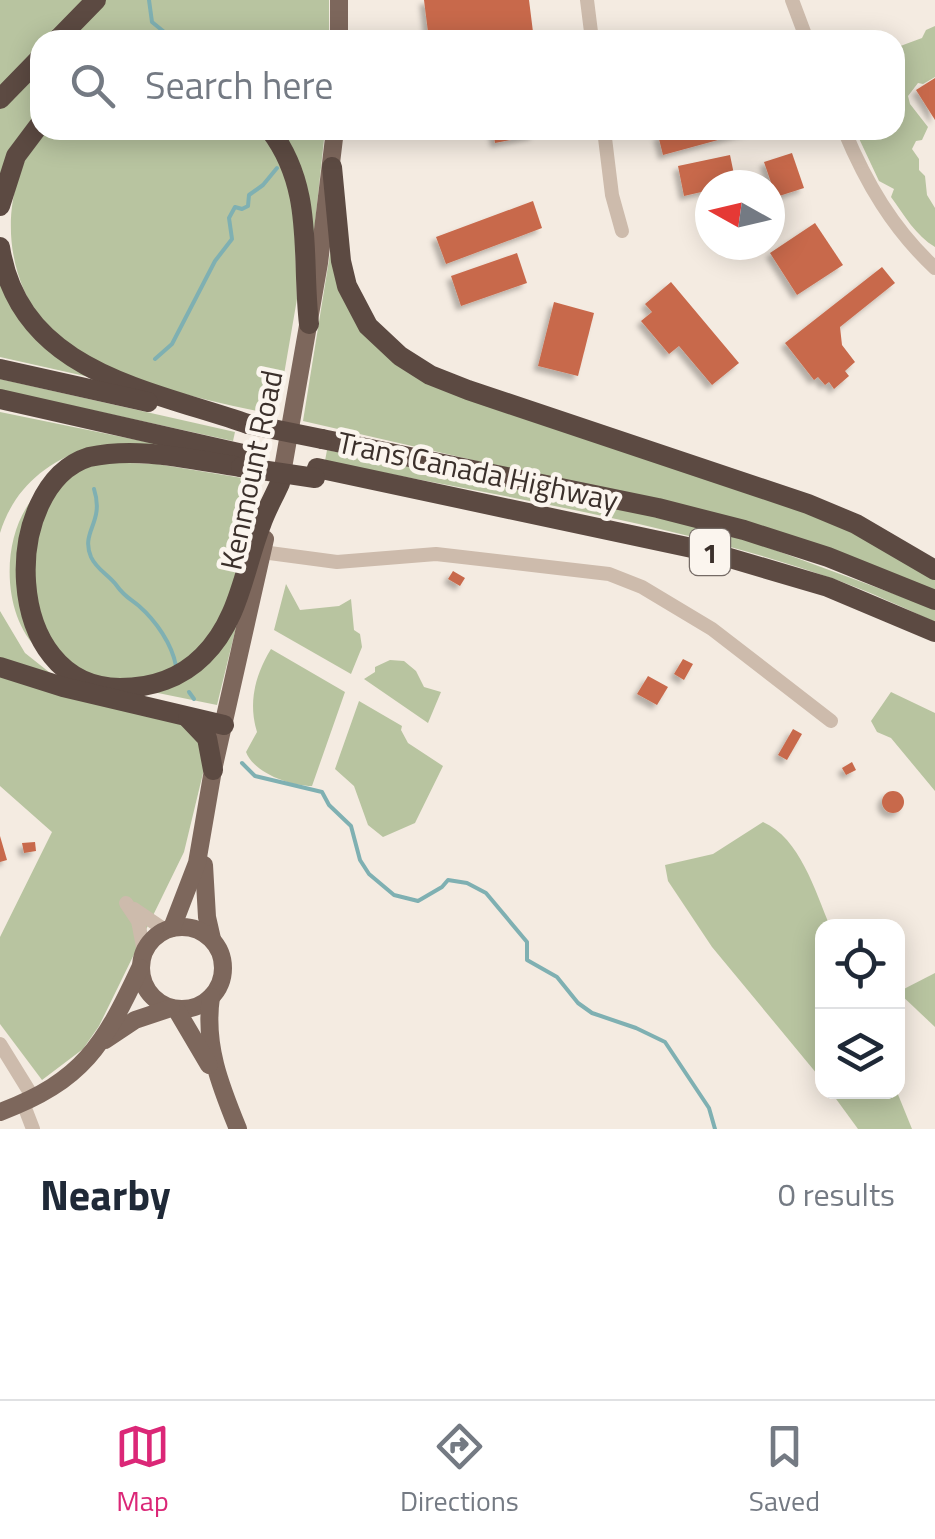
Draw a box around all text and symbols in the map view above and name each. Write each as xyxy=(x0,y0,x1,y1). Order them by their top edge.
search box xyxy=(30,30,905,140)
text: Search here xyxy=(145,56,333,114)
icon: search xyxy=(65,58,120,113)
north arrow xyxy=(695,170,785,260)
street label: Kenmount Road xyxy=(207,366,295,574)
street label: Trans Canada Highway xyxy=(334,419,622,523)
road number: 1 xyxy=(690,529,730,575)
map controls xyxy=(815,919,905,1099)
button: locate xyxy=(815,919,905,1009)
button: layers xyxy=(815,1009,905,1099)
text: Nearby xyxy=(40,1162,171,1226)
text: 0 results xyxy=(778,1170,895,1218)
tab: Map xyxy=(115,1419,170,1522)
tab: Directions xyxy=(400,1419,519,1522)
tab: Saved xyxy=(749,1419,820,1522)

